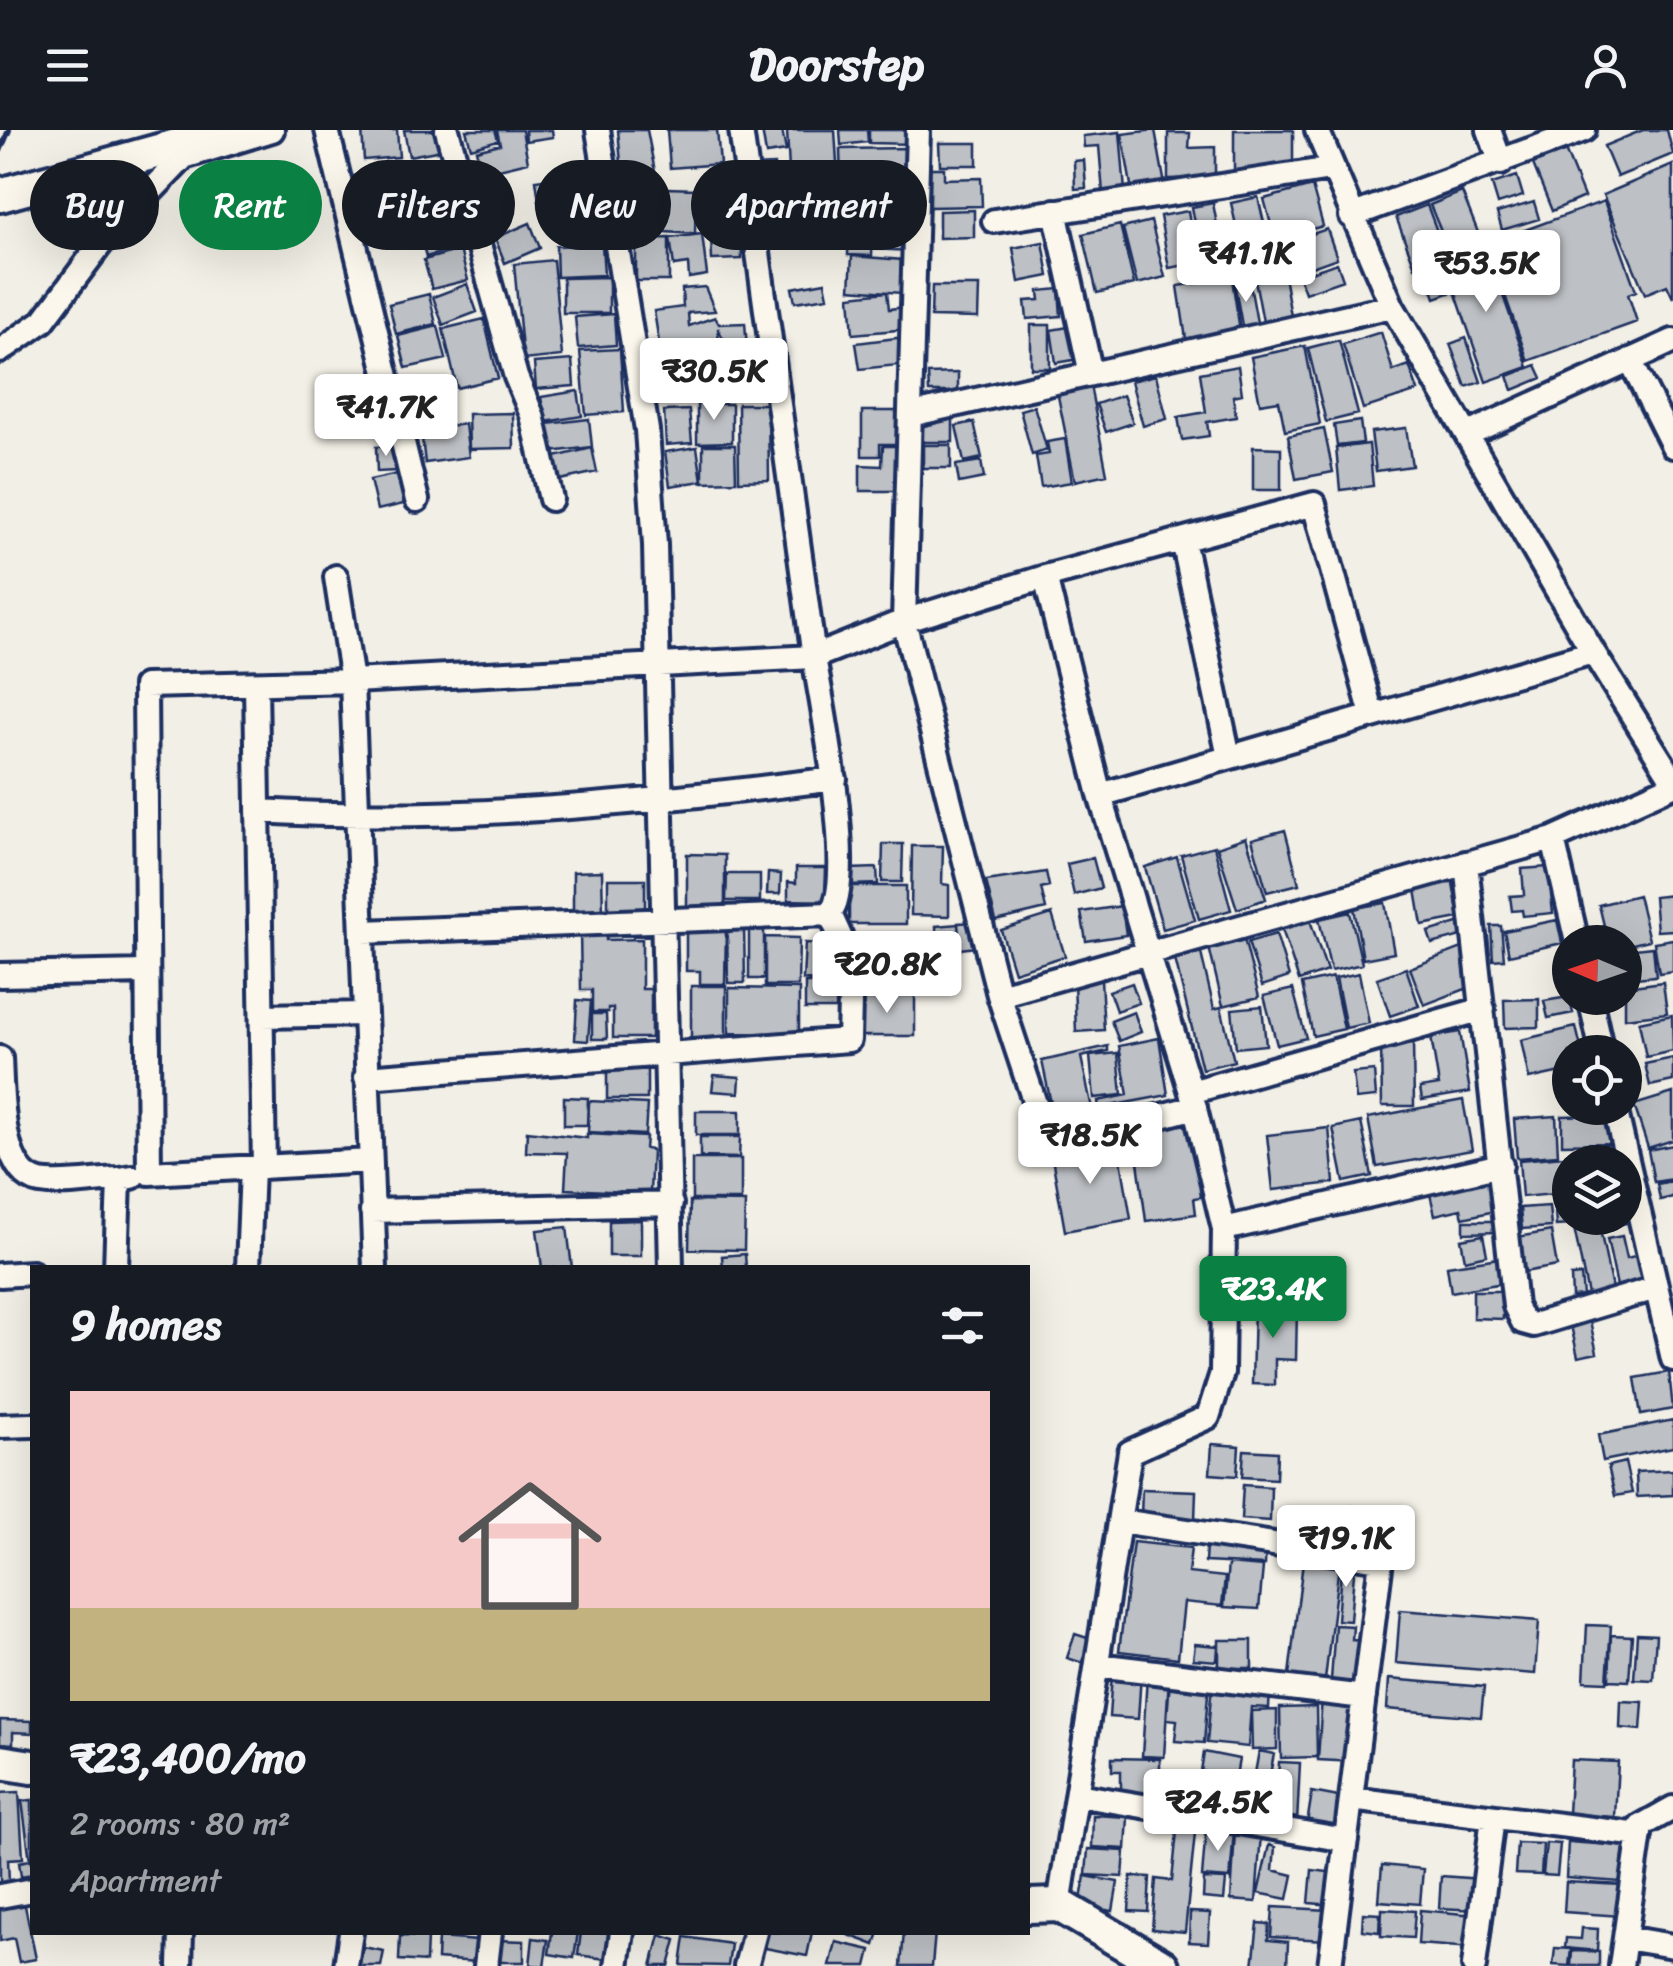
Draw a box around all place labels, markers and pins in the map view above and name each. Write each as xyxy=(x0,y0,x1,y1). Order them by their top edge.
pin: ₹41.1K xyxy=(1165,220,1327,305)
pin: ₹53.5K xyxy=(1405,230,1567,315)
pin: ₹30.5K xyxy=(633,338,795,423)
pin: ₹41.7K xyxy=(305,374,467,459)
pin: ₹20.8K xyxy=(806,931,968,1016)
pin: ₹18.5K xyxy=(1009,1102,1171,1187)
pin: ₹23.4K xyxy=(1192,1256,1354,1341)
pin: ₹19.1K xyxy=(1265,1505,1427,1590)
pin: ₹24.5K xyxy=(1137,1769,1299,1854)

